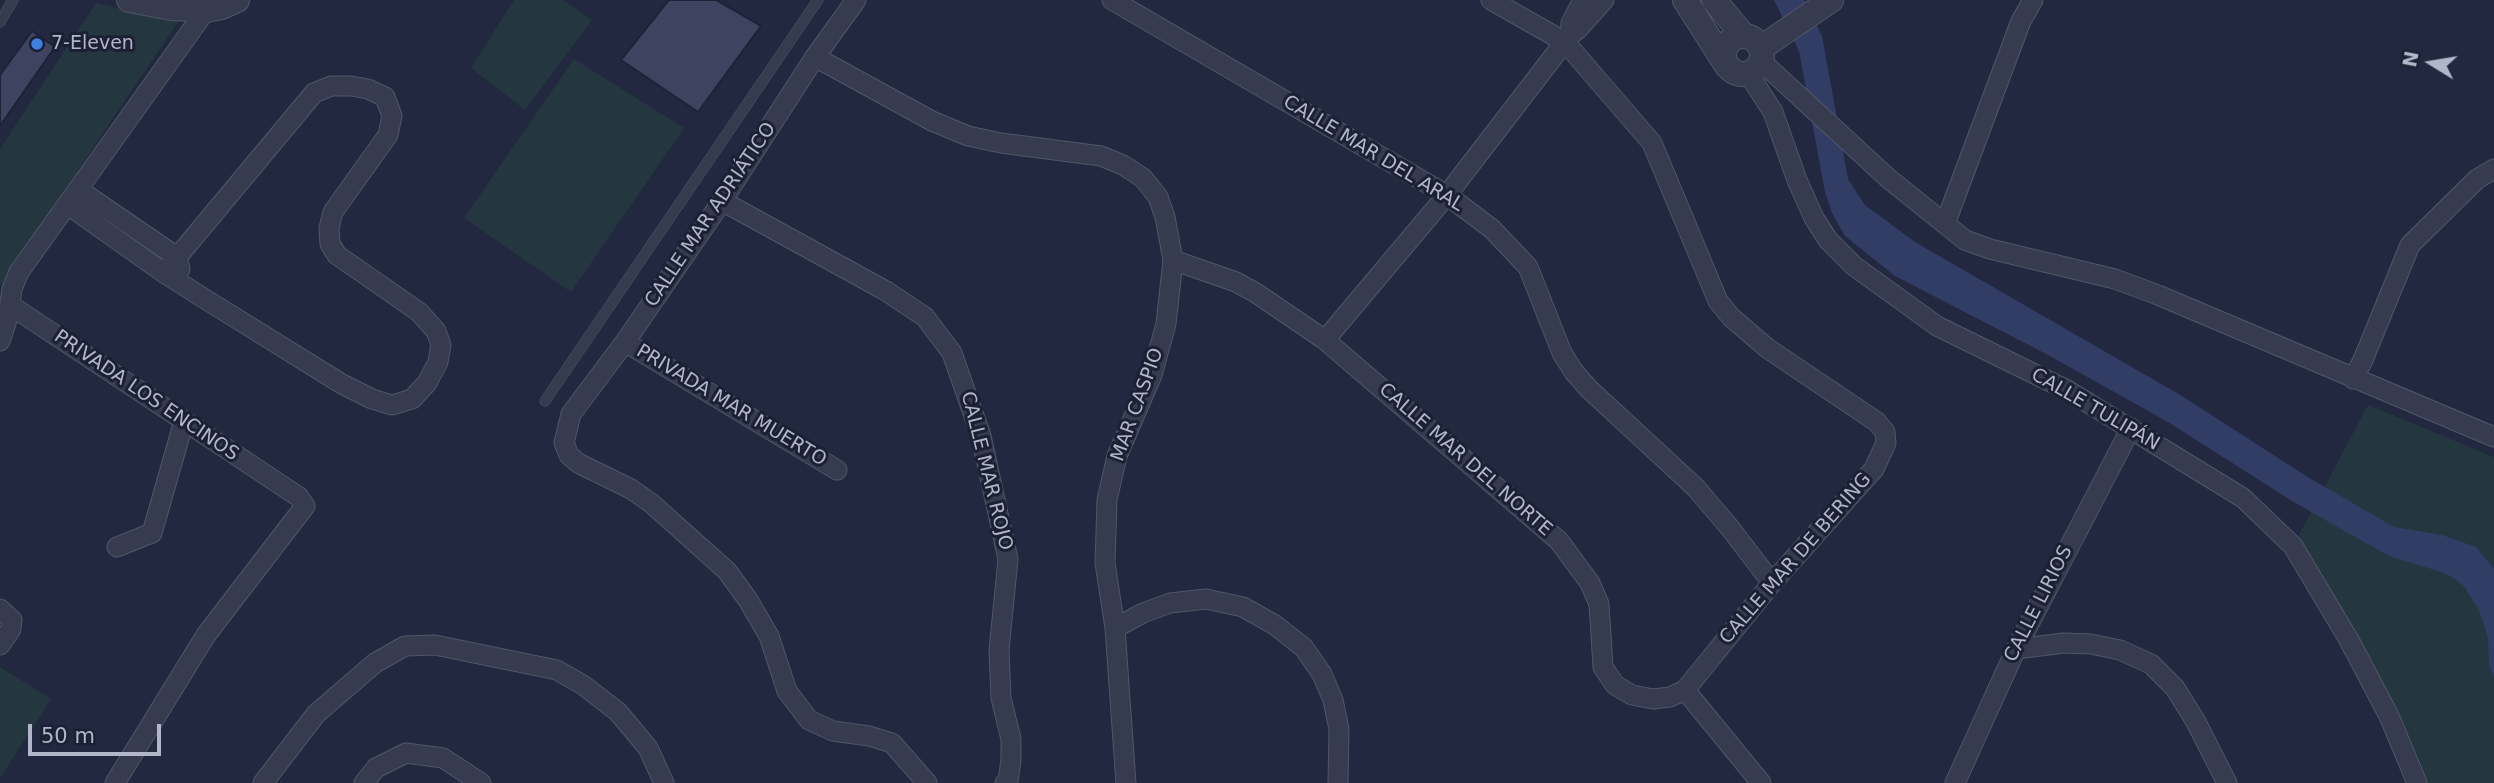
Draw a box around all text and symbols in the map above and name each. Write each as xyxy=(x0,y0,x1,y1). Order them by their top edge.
north arrow xyxy=(2396,28,2466,98)
place label: 7-Eleven xyxy=(51,33,134,55)
marker: 7-Eleven xyxy=(29,36,45,52)
text: N xyxy=(2398,49,2423,69)
street label: CALLE MAR DEL ARAL xyxy=(1279,91,1467,217)
street label: CALLE MAR ADRIÁTICO xyxy=(641,118,781,312)
street label: PRIVADA LOS ENCINOS xyxy=(49,326,243,466)
street label: PRIVADA MAR MUERTO xyxy=(632,340,830,472)
street label: MAR CASPIO xyxy=(1107,345,1169,465)
street label: CALLE TULIPÁN xyxy=(2027,364,2163,456)
street label: CALLE MAR DEL NORTE xyxy=(1374,379,1556,541)
street label: CALLE MAR ROJO xyxy=(955,389,1017,553)
street label: CALLE MAR DE BERING xyxy=(1715,469,1877,649)
street label: CALLE LIRIOS xyxy=(2000,542,2078,666)
scale bar xyxy=(32,710,164,754)
text: 50 m xyxy=(41,724,95,748)

